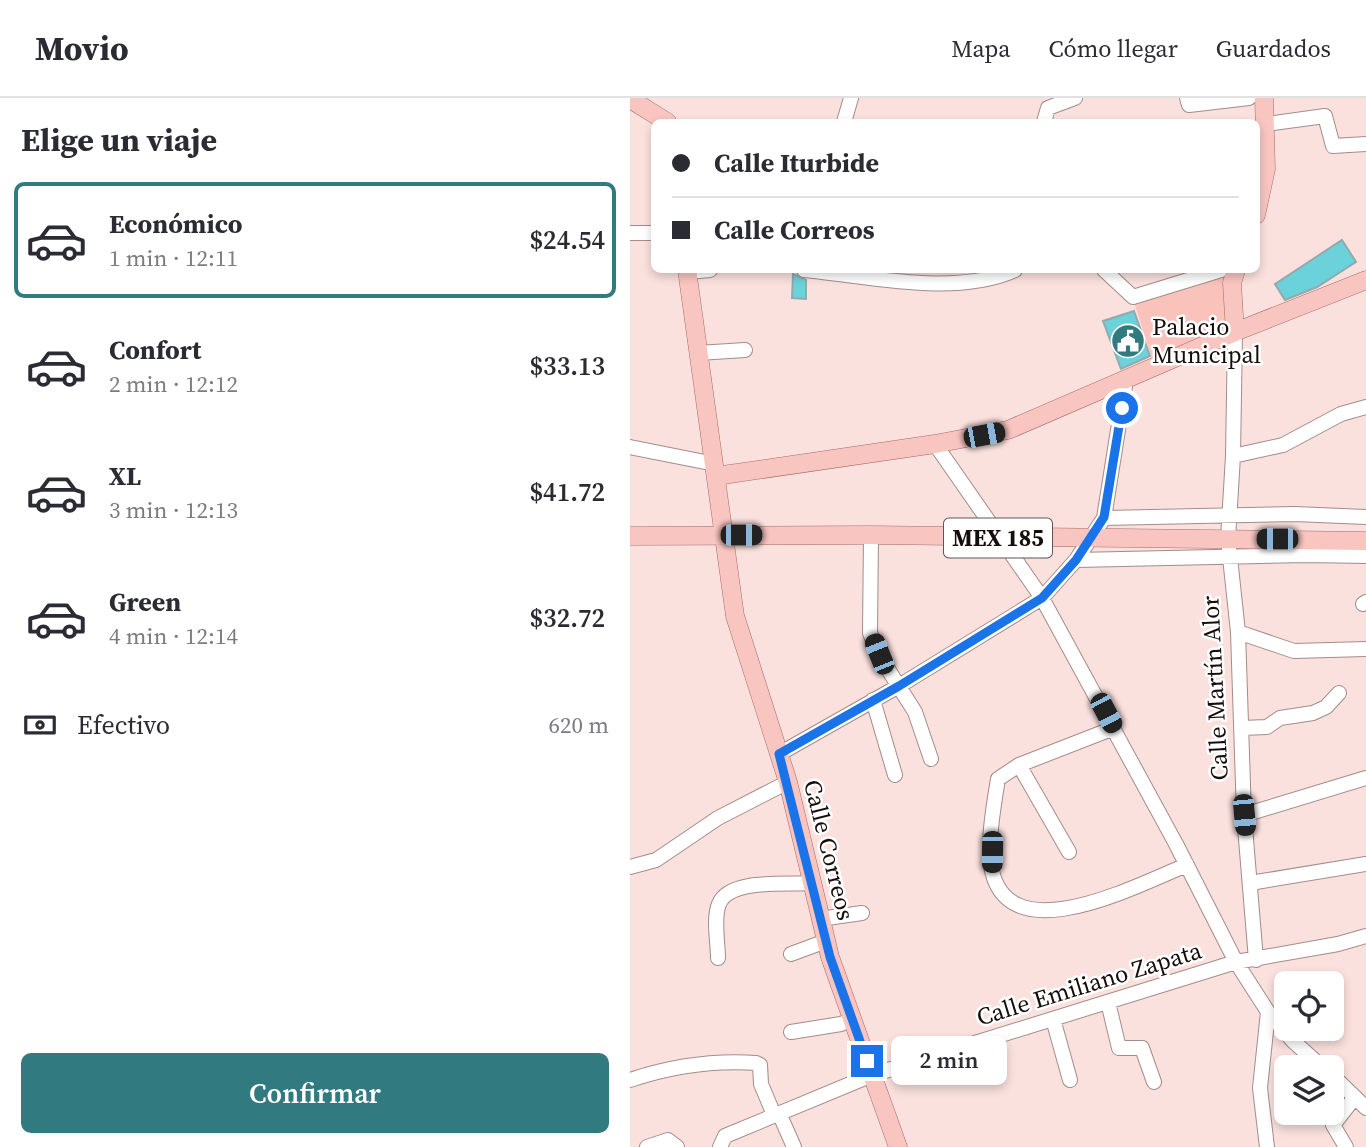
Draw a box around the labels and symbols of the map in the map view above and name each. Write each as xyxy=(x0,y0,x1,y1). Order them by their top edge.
place label: Palacio Municipal xyxy=(1152,310,1261,371)
public building icon: Palacio Municipal xyxy=(1109,322,1147,360)
route start xyxy=(1106,392,1138,424)
car xyxy=(962,421,1007,449)
road number: MEX 185 xyxy=(944,518,1052,558)
car xyxy=(721,525,763,546)
car xyxy=(1257,529,1299,550)
street label: Calle Martín Alor xyxy=(1193,595,1236,781)
car xyxy=(862,631,897,677)
car xyxy=(1087,690,1126,736)
street label: Calle Correos xyxy=(796,776,863,924)
car xyxy=(1232,793,1257,837)
car xyxy=(982,831,1003,873)
street label: Calle Emiliano Zapata xyxy=(972,933,1206,1033)
callout: 2 min xyxy=(892,1037,1007,1086)
route end xyxy=(851,1045,883,1077)

